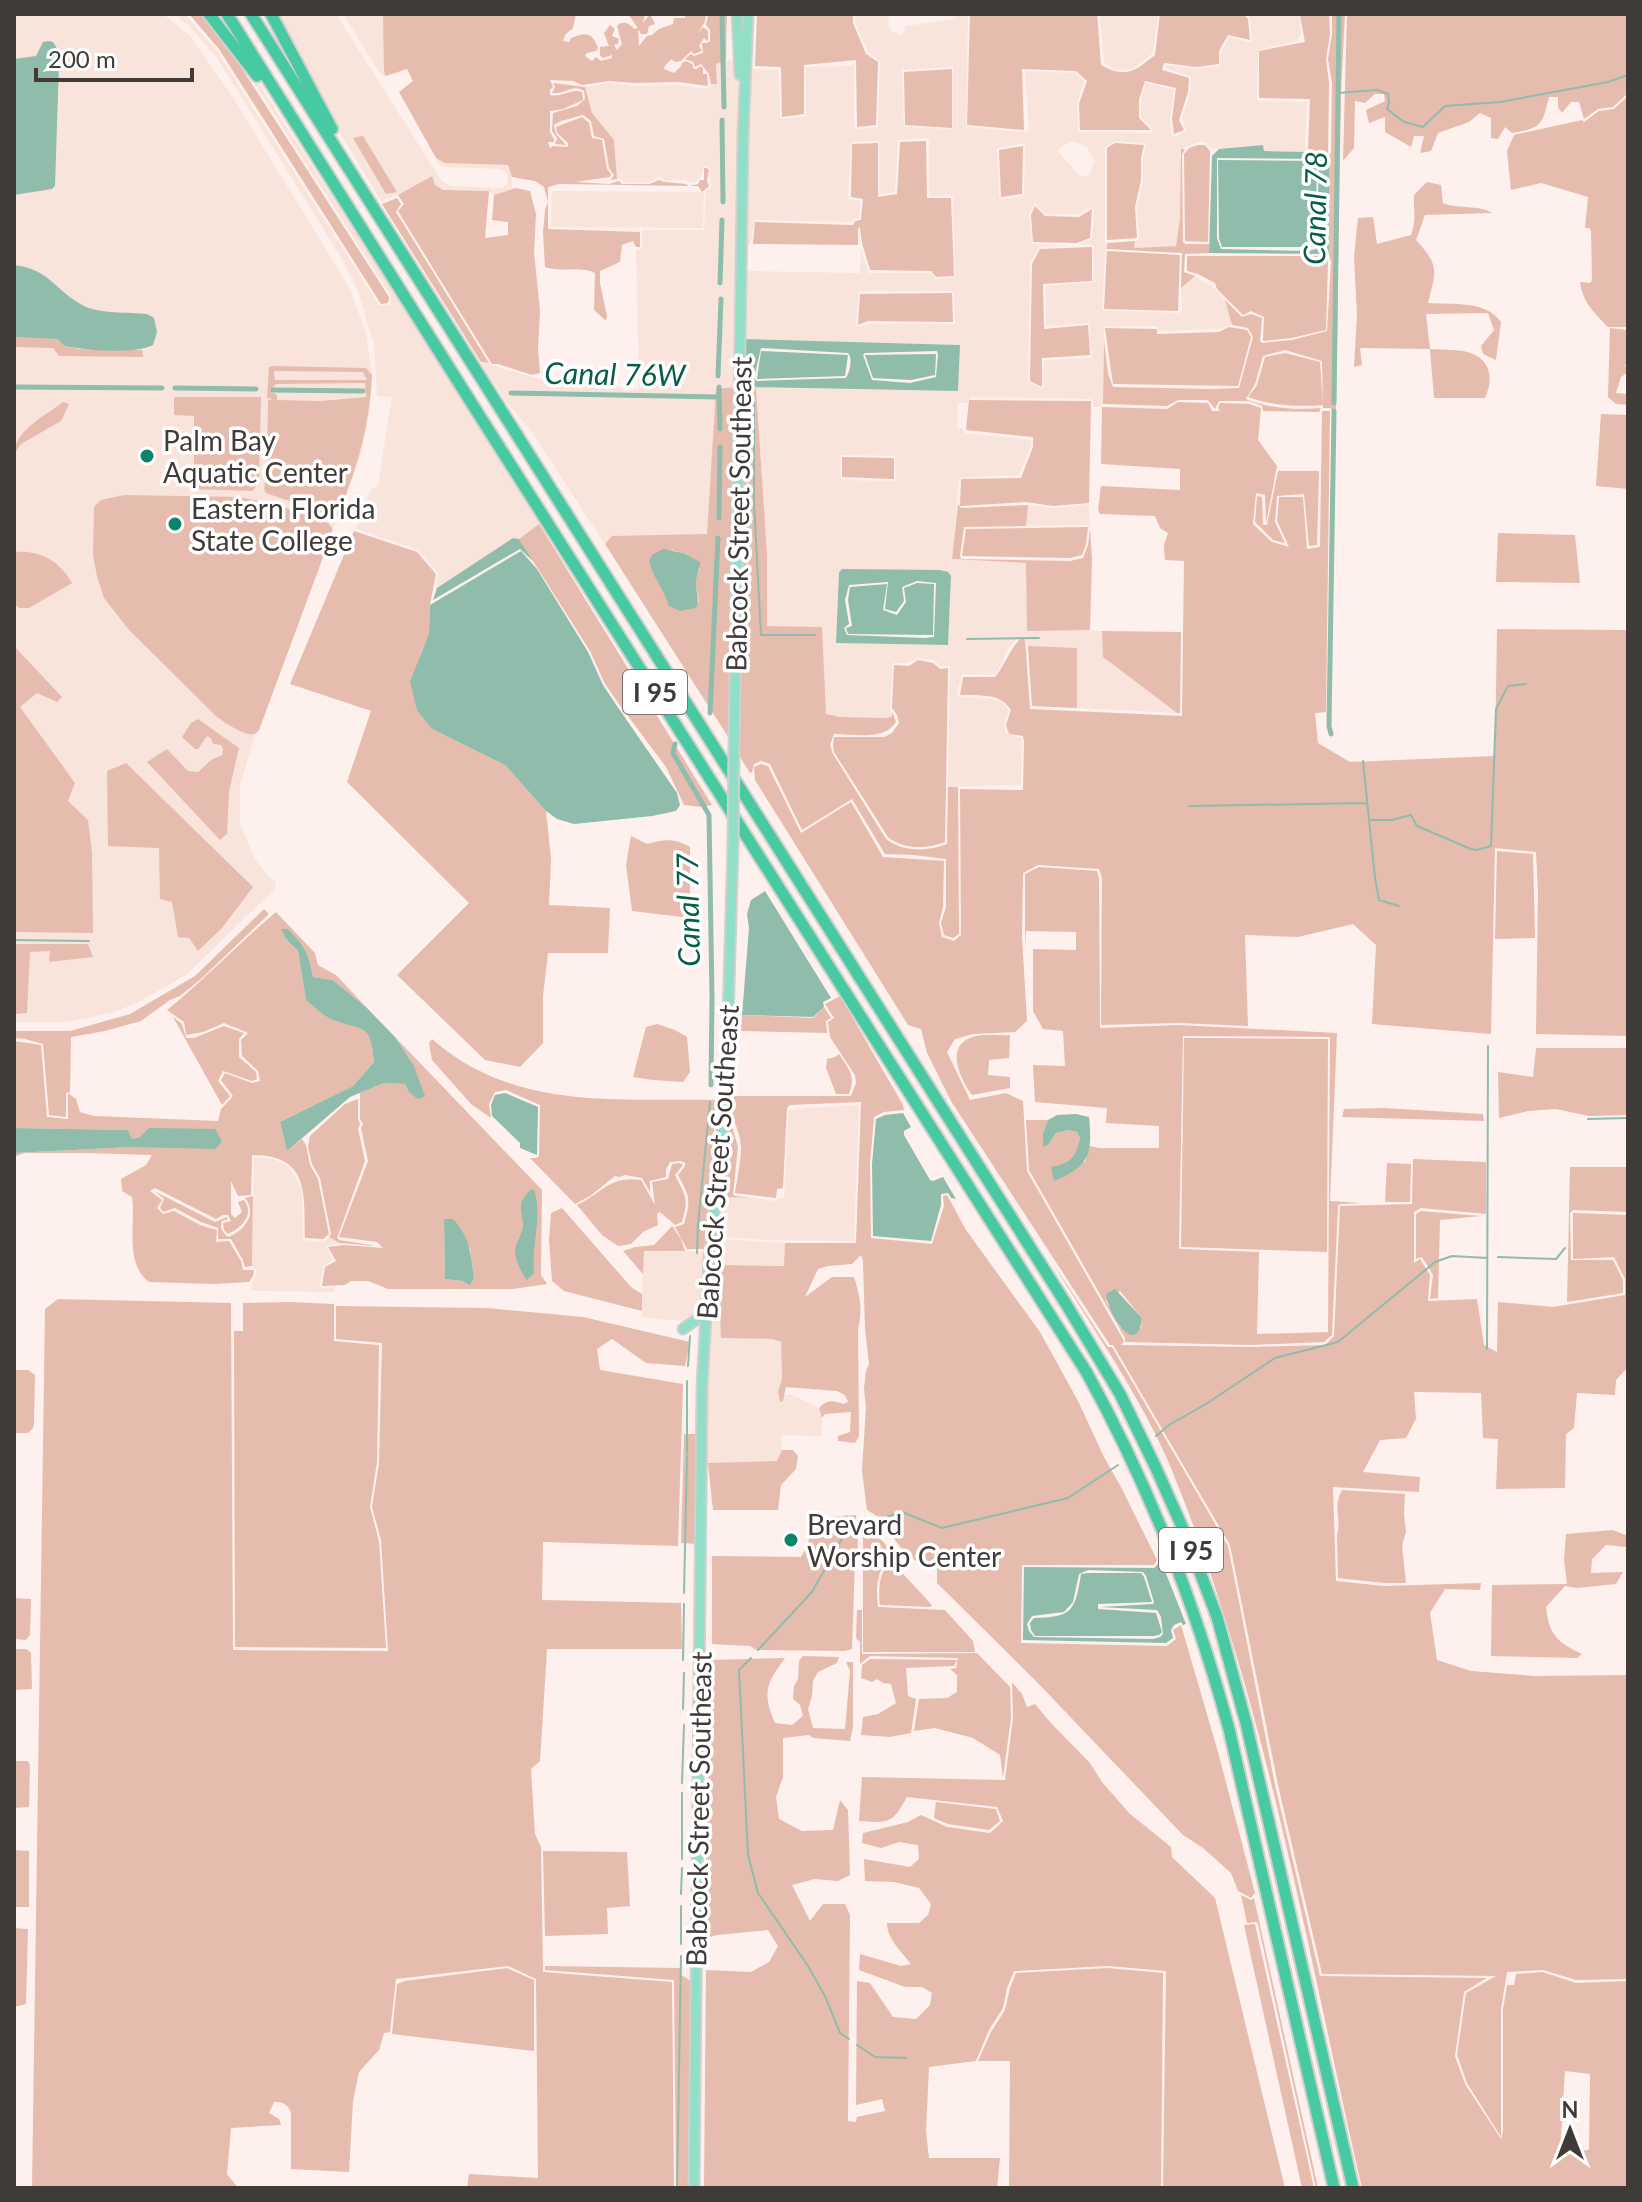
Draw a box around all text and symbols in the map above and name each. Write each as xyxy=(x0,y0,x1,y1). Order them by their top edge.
scale bar xyxy=(36,32,192,82)
text: 200 m xyxy=(48,44,116,73)
water label: Canal 78 xyxy=(1295,151,1333,265)
water label: Canal 76W xyxy=(544,354,687,392)
street label: Babcock Street Southeast xyxy=(718,356,758,672)
place label: Palm Bay Aquatic Center xyxy=(163,423,348,489)
marker: Palm Bay Aquatic Center xyxy=(138,447,156,465)
place label: Eastern Florida State College xyxy=(191,491,375,557)
marker: Eastern Florida State College xyxy=(166,515,184,533)
road number: I 95 xyxy=(623,670,687,714)
water label: Canal 77 xyxy=(668,852,706,967)
street label: Babcock Street Southeast xyxy=(689,1004,745,1320)
place label: Brevard Worship Center xyxy=(807,1507,1001,1573)
road number: I 95 xyxy=(1159,1528,1223,1572)
marker: Brevard Worship Center xyxy=(782,1531,800,1549)
street label: Babcock Street Southeast xyxy=(678,1651,718,1967)
north arrow xyxy=(1530,2090,1610,2170)
text: N xyxy=(1562,2096,1578,2123)

